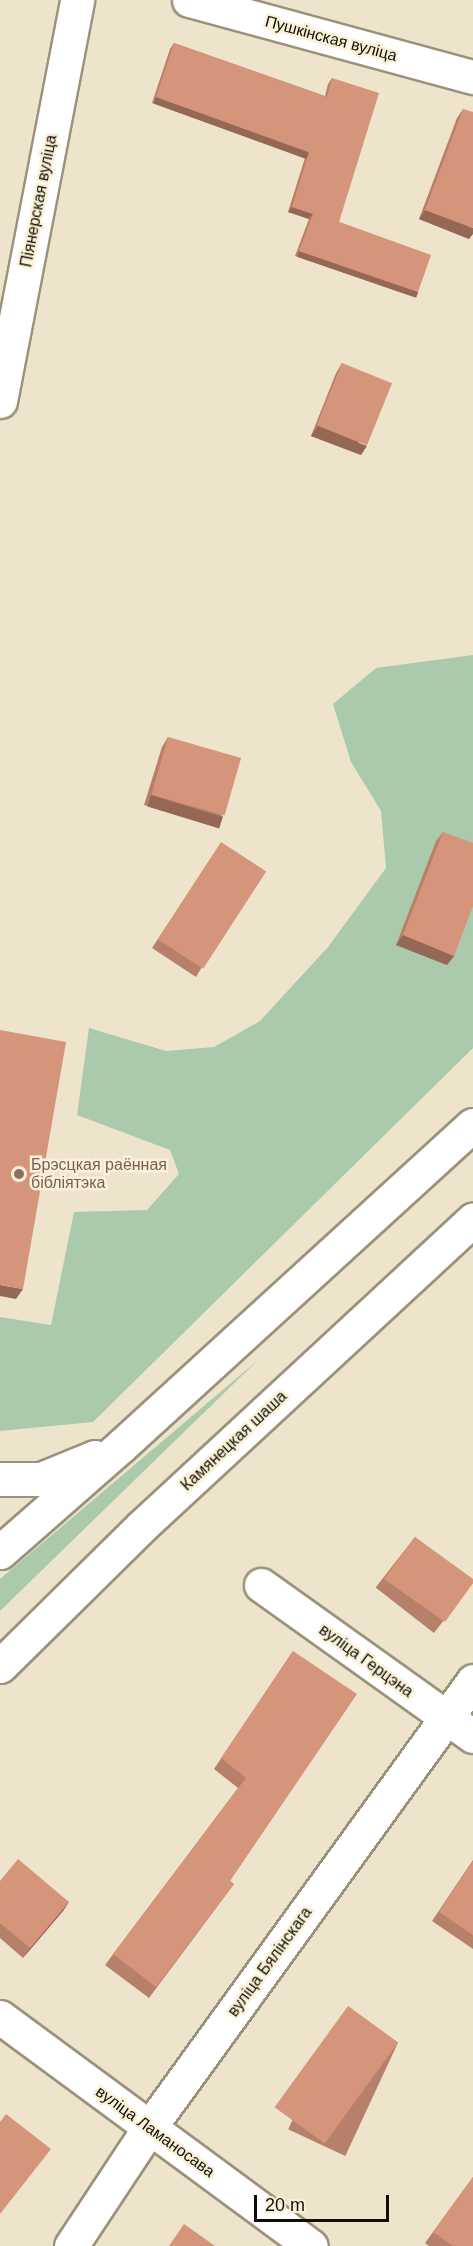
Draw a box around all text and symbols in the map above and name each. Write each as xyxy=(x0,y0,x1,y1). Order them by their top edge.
street label: Пушкінская вуліца xyxy=(263,12,399,66)
street label: Піянерская вуліца xyxy=(17,133,61,269)
place label: Брэсцкая раённая бібліятэка xyxy=(31,1155,167,1193)
marker: Брэсцкая раённая бібліятэка xyxy=(12,1167,26,1181)
street label: Камянецкая шаша xyxy=(177,1387,291,1495)
street label: вуліца Герцэна xyxy=(315,1620,417,1702)
street label: вуліца Бялінскага xyxy=(224,1903,316,2021)
street label: вуліца Ламаносава xyxy=(92,2082,218,2182)
scale bar xyxy=(257,2183,392,2221)
text: 20 m xyxy=(265,2195,305,2215)

